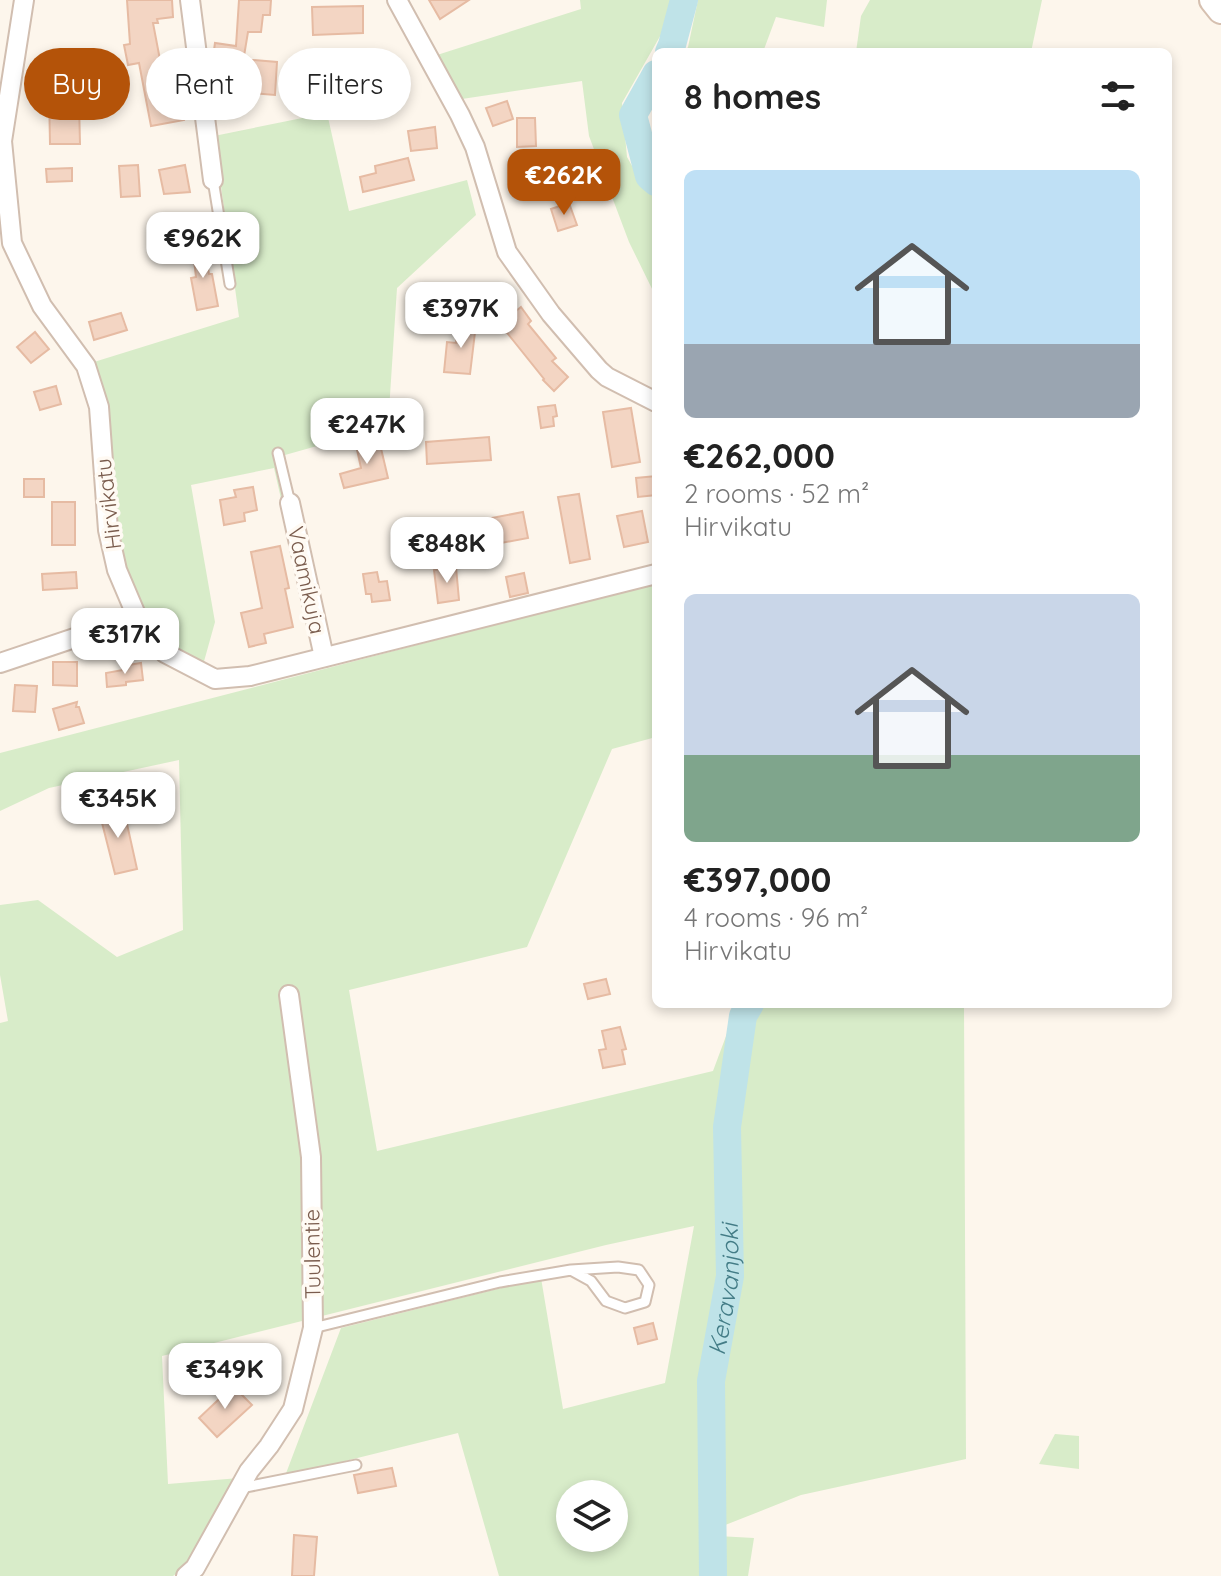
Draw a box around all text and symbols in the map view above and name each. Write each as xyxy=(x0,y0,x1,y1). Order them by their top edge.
chip: Buy xyxy=(24,48,130,120)
chip: Rent xyxy=(146,48,262,120)
chip: Filters xyxy=(278,48,411,120)
icon: filters xyxy=(1096,74,1140,118)
text: 8 homes xyxy=(684,75,821,118)
pin: €262K xyxy=(508,149,620,217)
text: €262K xyxy=(525,158,603,191)
pin: €962K xyxy=(147,212,259,280)
text: €962K xyxy=(164,221,242,254)
icon: home xyxy=(840,222,984,366)
pin: €397K xyxy=(405,282,517,350)
text: €397K xyxy=(423,291,499,324)
pin: €247K xyxy=(311,398,423,466)
text: €247K xyxy=(329,407,405,440)
text: €262,000 xyxy=(684,434,835,477)
street label: Hirvikatu xyxy=(89,457,127,551)
text: 2 rooms · 52 m² xyxy=(684,477,869,510)
text: Hirvikatu xyxy=(684,510,792,543)
pin: €848K xyxy=(391,517,503,585)
street label: Vaamikuja xyxy=(282,524,332,636)
text: €848K xyxy=(408,526,486,559)
pin: €317K xyxy=(69,608,181,676)
text: €317K xyxy=(89,617,161,650)
icon: home xyxy=(840,646,984,790)
pin: €345K xyxy=(62,772,174,840)
text: €345K xyxy=(79,781,157,814)
text: €397,000 xyxy=(684,858,832,901)
text: 4 rooms · 96 m² xyxy=(684,901,868,934)
text: Hirvikatu xyxy=(684,934,792,967)
street label: Tuulentie xyxy=(297,1209,327,1299)
water label: Keravanjoki xyxy=(701,1220,745,1357)
pin: €349K xyxy=(169,1343,281,1411)
text: €349K xyxy=(187,1352,263,1385)
map controls xyxy=(556,1480,628,1552)
button: layers xyxy=(556,1480,628,1552)

